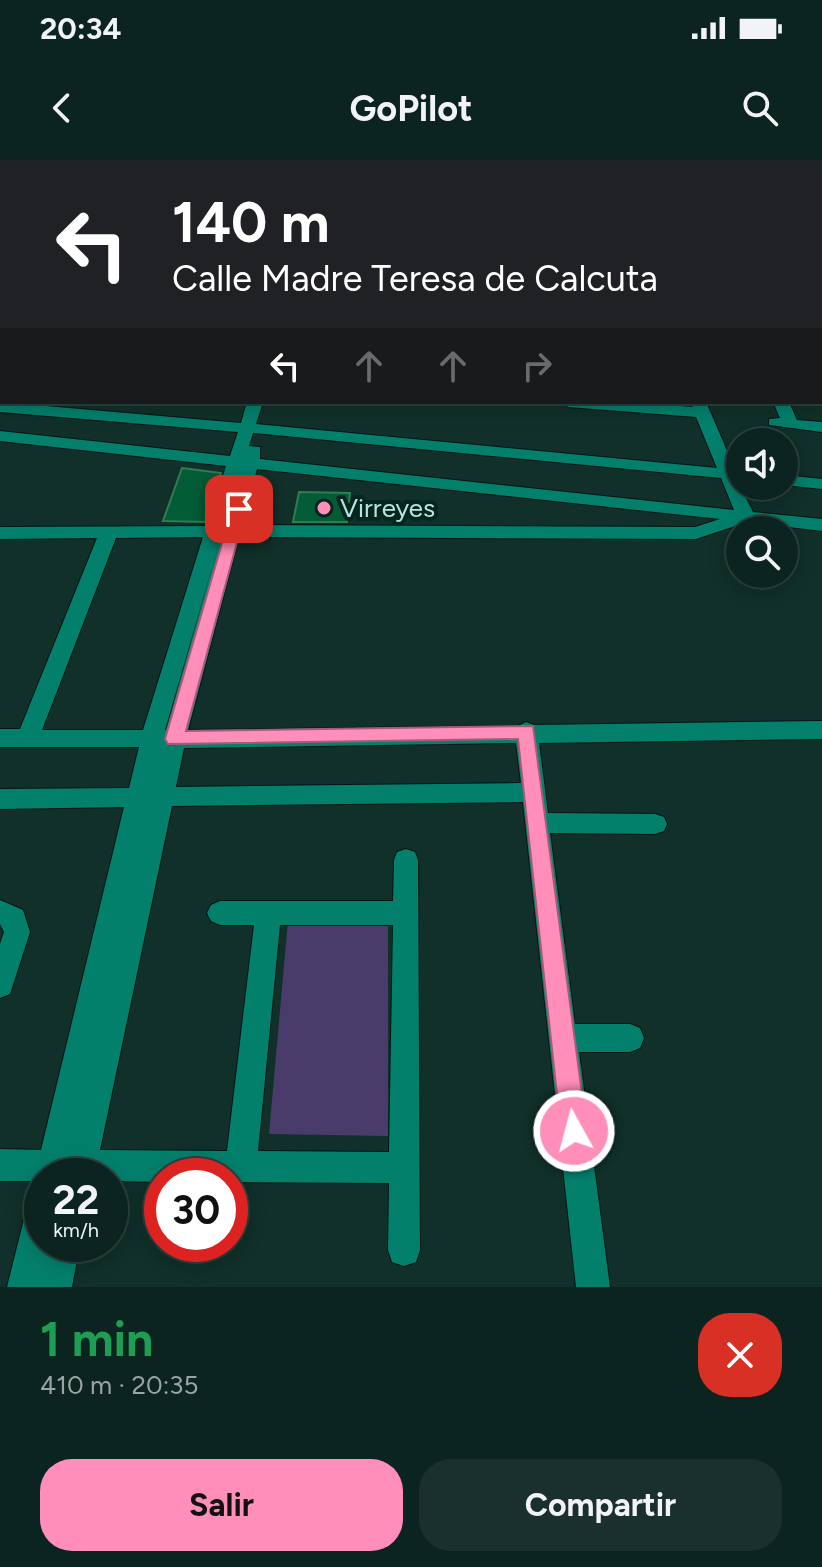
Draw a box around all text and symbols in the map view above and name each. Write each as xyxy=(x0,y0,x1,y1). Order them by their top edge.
text: 20:34 xyxy=(40,10,122,47)
icon: back xyxy=(40,86,84,130)
icon: search xyxy=(738,86,782,130)
text: GoPilot xyxy=(349,87,473,130)
text: 140 m xyxy=(172,189,330,256)
icon: left xyxy=(40,192,144,296)
text: Calle Madre Teresa de Calcuta xyxy=(172,257,658,300)
icon: left xyxy=(263,344,307,388)
icon: ahead xyxy=(347,344,391,388)
icon: ahead xyxy=(431,344,475,388)
icon: right xyxy=(515,344,559,388)
map controls xyxy=(726,428,798,588)
button: sound xyxy=(726,428,798,500)
pin xyxy=(205,475,273,543)
icon: arrive xyxy=(217,487,261,531)
place label: Virreyes xyxy=(340,492,435,524)
marker: Virreyes xyxy=(315,499,333,517)
button: search xyxy=(726,516,798,588)
position arrow xyxy=(532,1089,616,1173)
speed limit sign: 30 xyxy=(144,1158,248,1262)
text: 22 xyxy=(53,1176,99,1224)
text: km/h xyxy=(53,1218,99,1242)
text: 1 min xyxy=(40,1310,153,1368)
button: close xyxy=(698,1313,782,1397)
text: 410 m · 20:35 xyxy=(40,1369,198,1401)
button: Salir xyxy=(40,1459,403,1551)
button: Compartir xyxy=(419,1459,782,1551)

